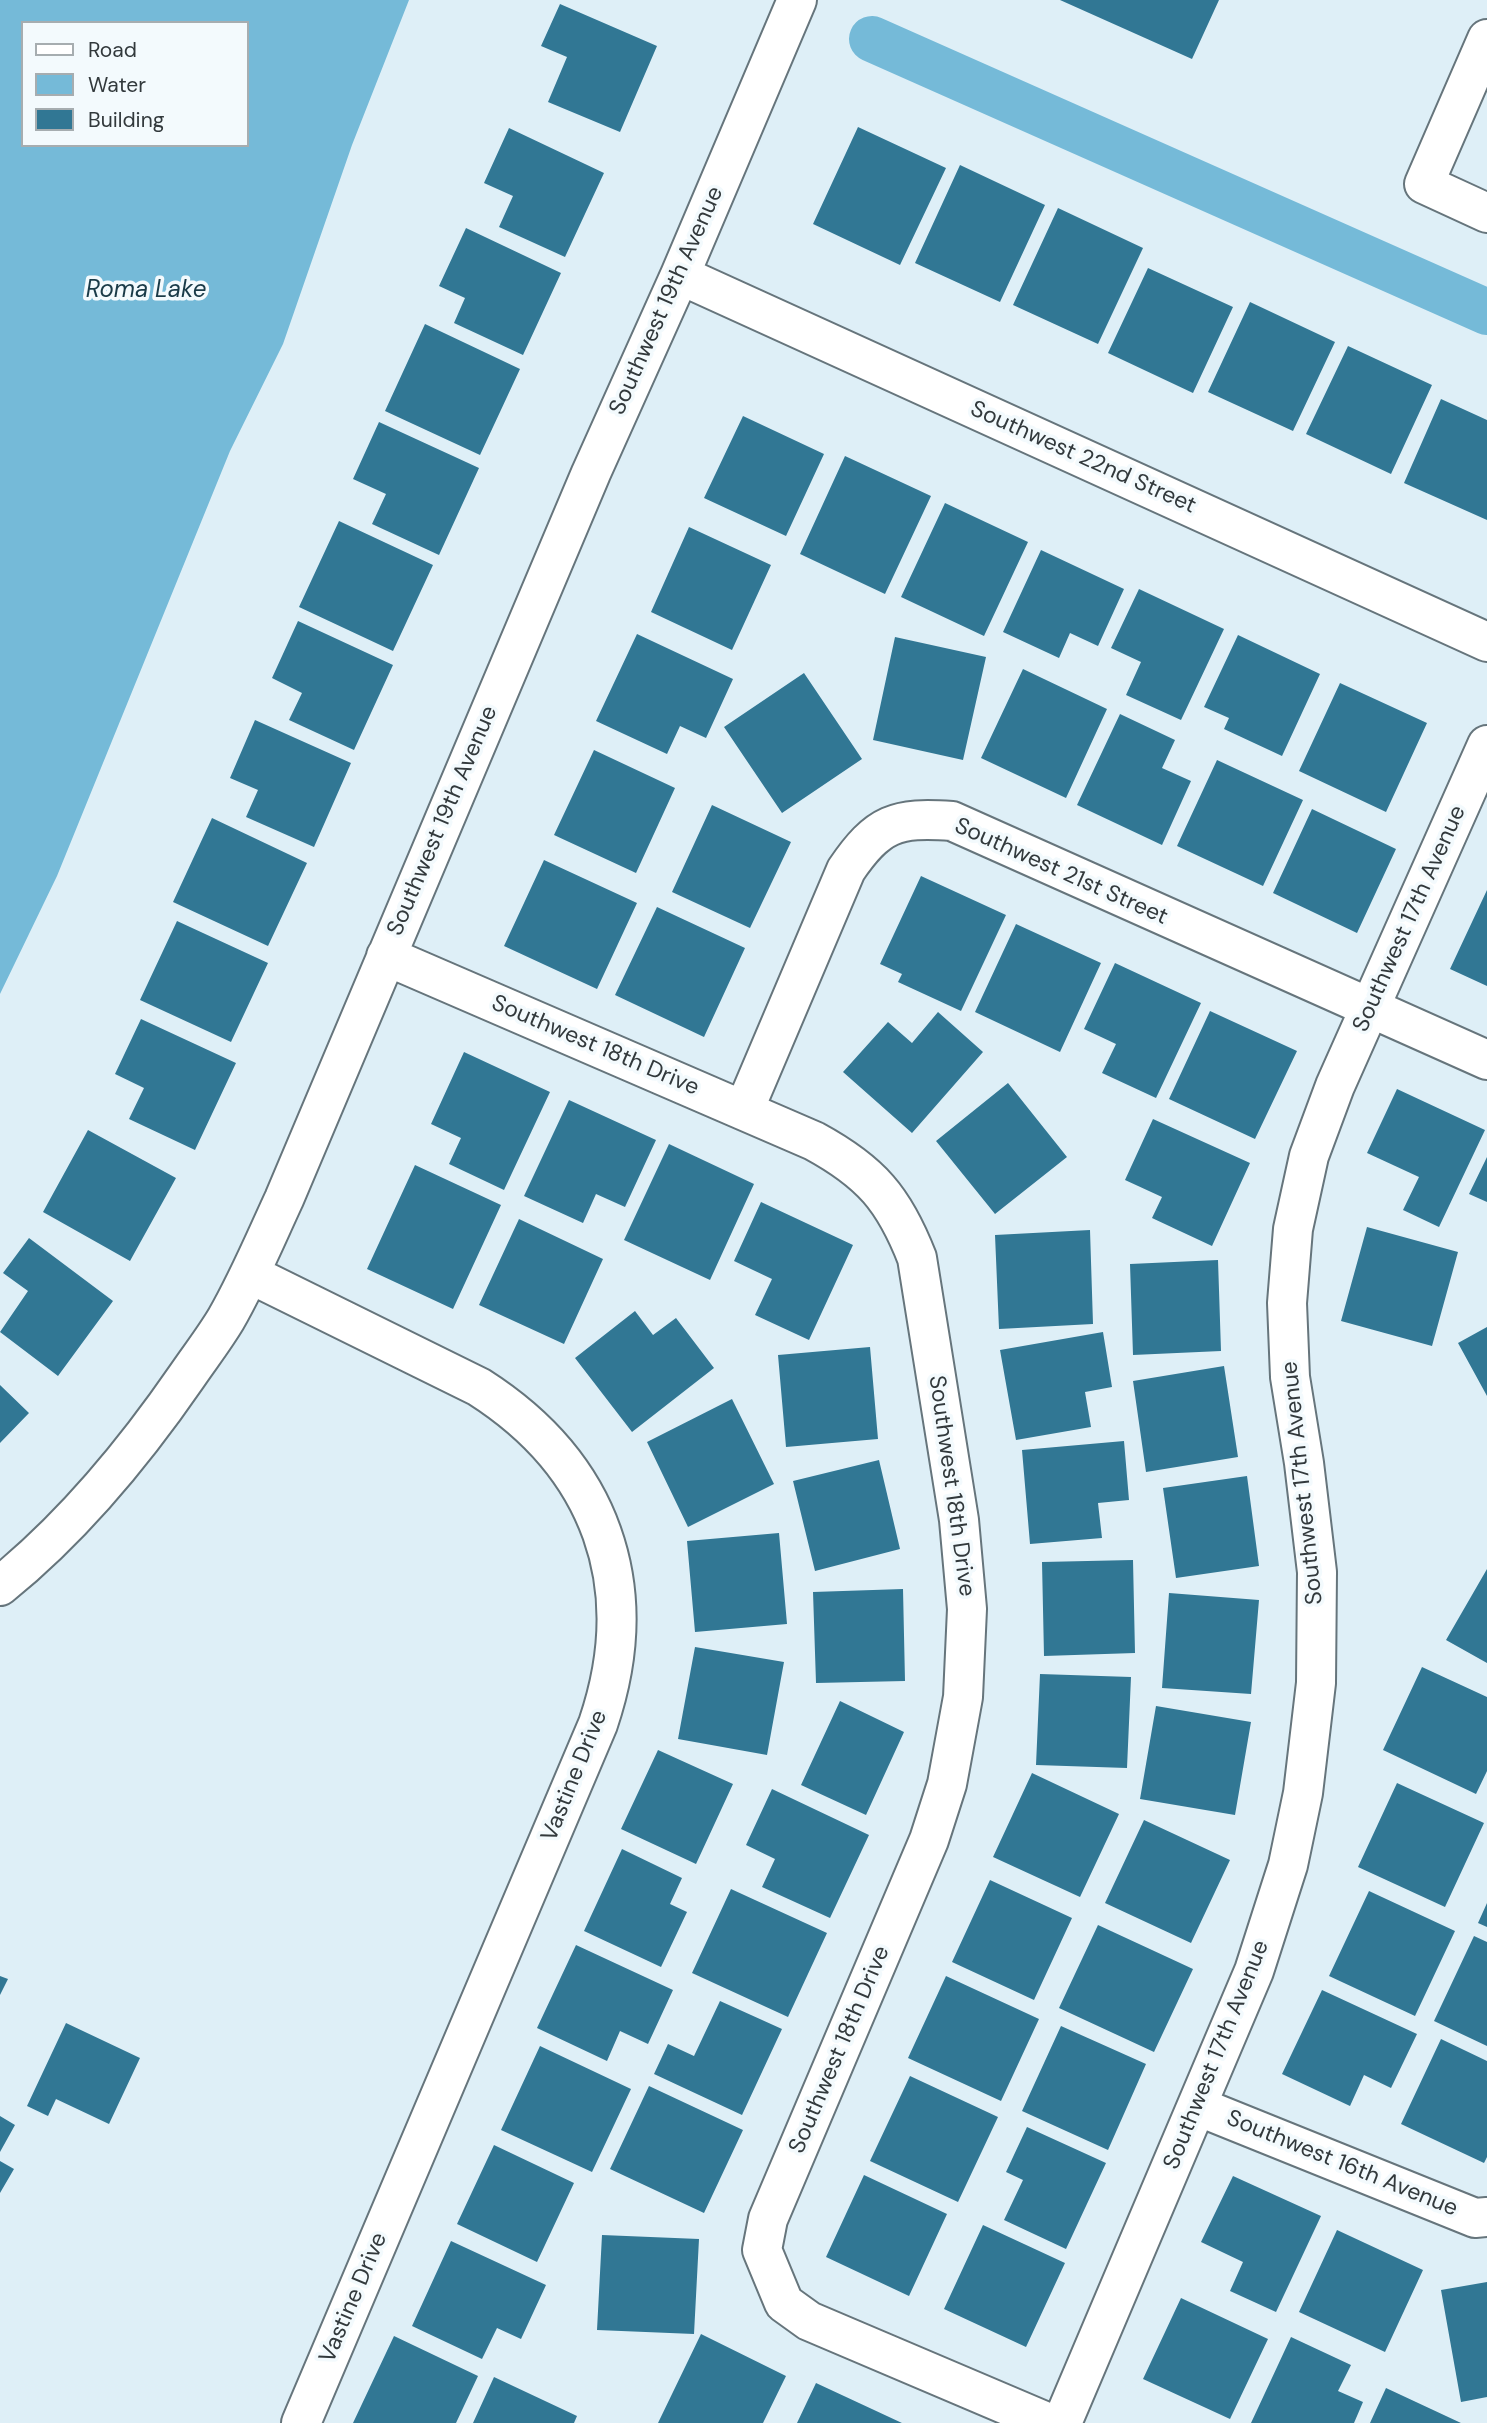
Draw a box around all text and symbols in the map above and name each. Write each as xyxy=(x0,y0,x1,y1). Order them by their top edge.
legend xyxy=(21,21,248,147)
text: Road xyxy=(88,36,137,64)
text: Water xyxy=(88,71,146,99)
text: Building xyxy=(88,106,164,134)
street label: Southwest 19th Avenue xyxy=(604,183,730,419)
water label: Roma Lake xyxy=(86,277,206,305)
street label: Southwest 22nd Street xyxy=(966,396,1200,520)
street label: Southwest 19th Avenue xyxy=(382,702,504,940)
street label: Southwest 17th Avenue xyxy=(1348,802,1472,1036)
street label: Southwest 21st Street xyxy=(950,813,1172,931)
street label: Southwest 18th Drive xyxy=(487,990,703,1102)
street label: Southwest 17th Avenue xyxy=(1276,1360,1330,1606)
street label: Southwest 18th Drive xyxy=(922,1374,980,1598)
street label: Vastine Drive xyxy=(536,1706,614,1846)
street label: Southwest 17th Avenue xyxy=(1158,1936,1276,2174)
street label: Southwest 18th Drive xyxy=(784,1942,896,2158)
street label: Southwest 16th Avenue xyxy=(1222,2105,1462,2223)
street label: Vastine Drive xyxy=(314,2229,394,2367)

